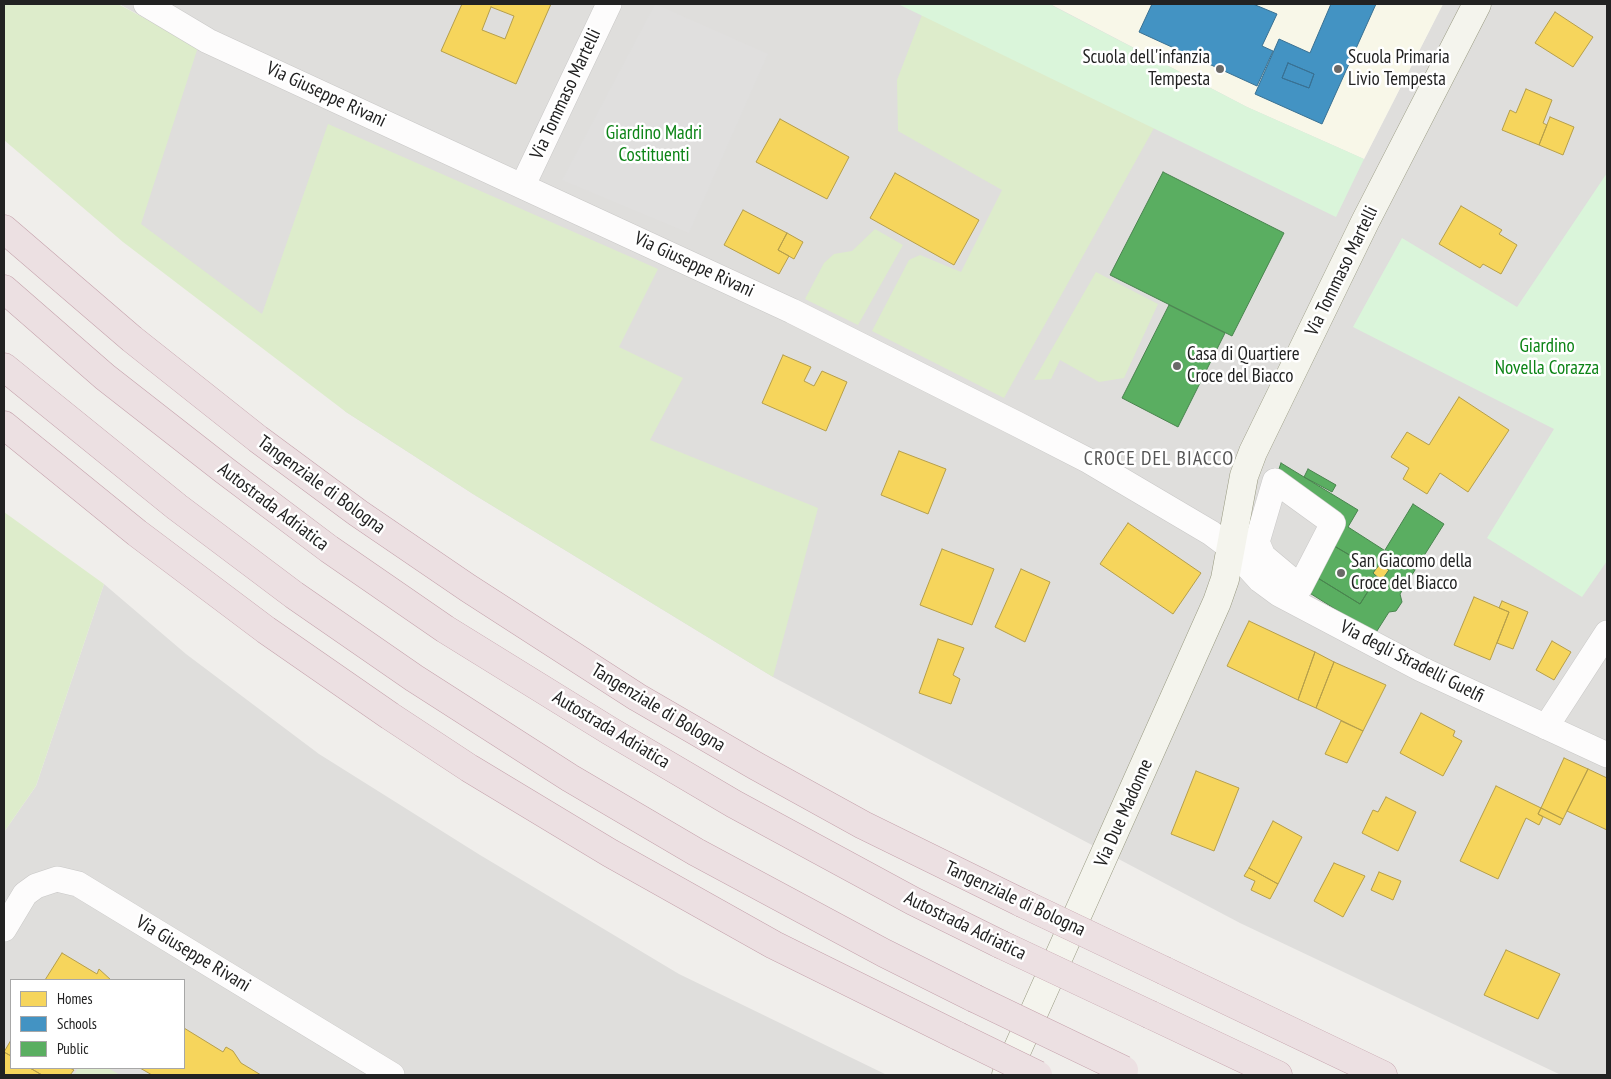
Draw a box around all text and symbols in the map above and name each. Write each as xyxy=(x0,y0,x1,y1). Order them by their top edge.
street label: Via Tommaso Martelli xyxy=(526,25,606,163)
place label: Scuola dell'infanzia Tempesta xyxy=(1082,47,1210,91)
place label: Scuola Primaria Livio Tempesta xyxy=(1348,47,1450,91)
street label: Via Giuseppe Rivani xyxy=(262,57,390,133)
marker: Scuola dell'infanzia Tempesta xyxy=(1214,63,1226,75)
marker: Scuola Primaria Livio Tempesta xyxy=(1332,63,1344,75)
park label: Giardino Madri Costituenti xyxy=(606,123,702,167)
street label: Via Tommaso Martelli xyxy=(1301,202,1383,340)
street label: Via Giuseppe Rivani xyxy=(630,227,758,303)
park label: Giardino Novella Corazza xyxy=(1495,336,1599,380)
place label: Casa di Quartiere Croce del Biacco xyxy=(1187,344,1300,388)
marker: Casa di Quartiere Croce del Biacco xyxy=(1171,360,1183,372)
street label: Tangenziale di Bologna xyxy=(253,431,389,539)
district label: CROCE DEL BIACCO xyxy=(1082,447,1236,471)
street label: Autostrada Adriatica xyxy=(213,458,333,556)
place label: San Giacomo della Croce del Biacco xyxy=(1351,551,1472,595)
marker: San Giacomo della Croce del Biacco xyxy=(1335,567,1347,579)
street label: Via degli Stradelli Guelfi xyxy=(1336,616,1488,708)
street label: Tangenziale di Bologna xyxy=(587,659,729,757)
street label: Autostrada Adriatica xyxy=(548,686,674,774)
street label: Via Due Madonne xyxy=(1090,756,1158,870)
street label: Tangenziale di Bologna xyxy=(941,856,1089,942)
street label: Autostrada Adriatica xyxy=(900,887,1030,965)
street label: Via Giuseppe Rivani xyxy=(132,911,254,997)
legend xyxy=(10,979,185,1069)
text: Homes xyxy=(57,989,93,1008)
text: Schools xyxy=(57,1014,97,1033)
text: Public xyxy=(57,1039,88,1058)

